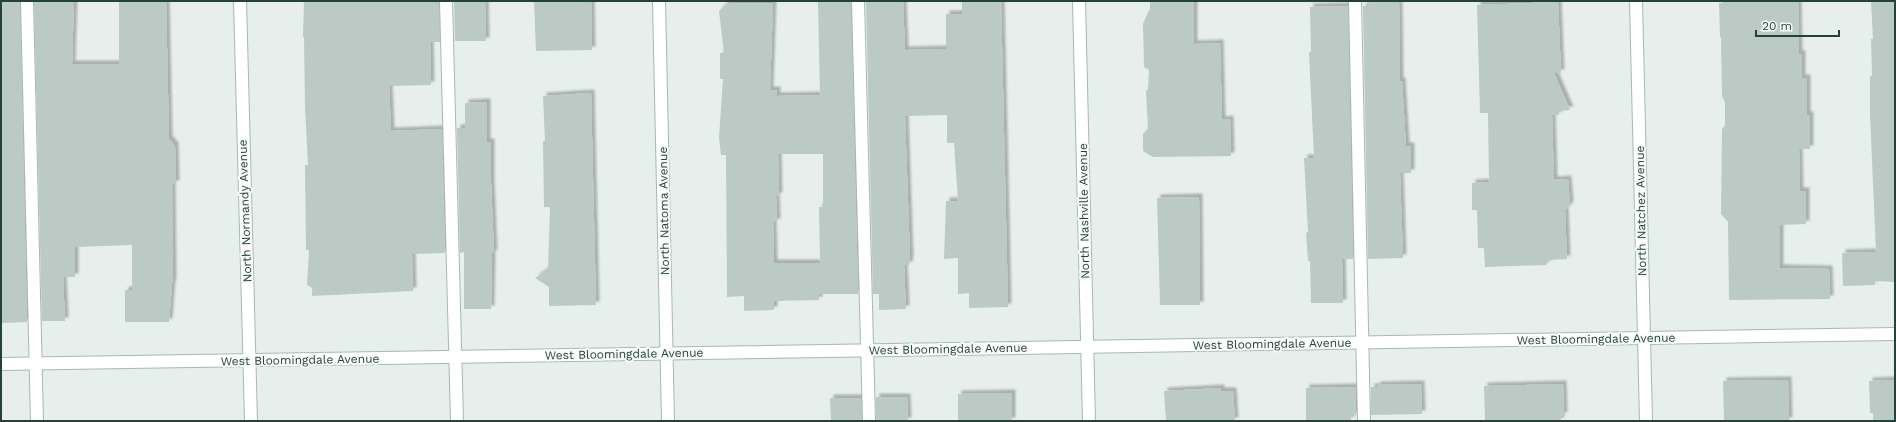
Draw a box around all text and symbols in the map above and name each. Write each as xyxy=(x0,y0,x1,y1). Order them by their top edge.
scale bar xyxy=(1756,12,1839,38)
text: 20 m xyxy=(1762,19,1792,33)
street label: North Normandy Avenue xyxy=(236,139,254,283)
street label: North Nashville Avenue xyxy=(1076,143,1092,279)
street label: North Natchez Avenue xyxy=(1633,145,1649,277)
street label: North Natoma Avenue xyxy=(656,147,672,275)
street label: West Bloomingdale Avenue xyxy=(1516,331,1676,347)
street label: West Bloomingdale Avenue xyxy=(1192,336,1352,352)
street label: West Bloomingdale Avenue xyxy=(868,341,1028,357)
street label: West Bloomingdale Avenue xyxy=(544,346,704,362)
street label: West Bloomingdale Avenue xyxy=(220,352,380,368)

